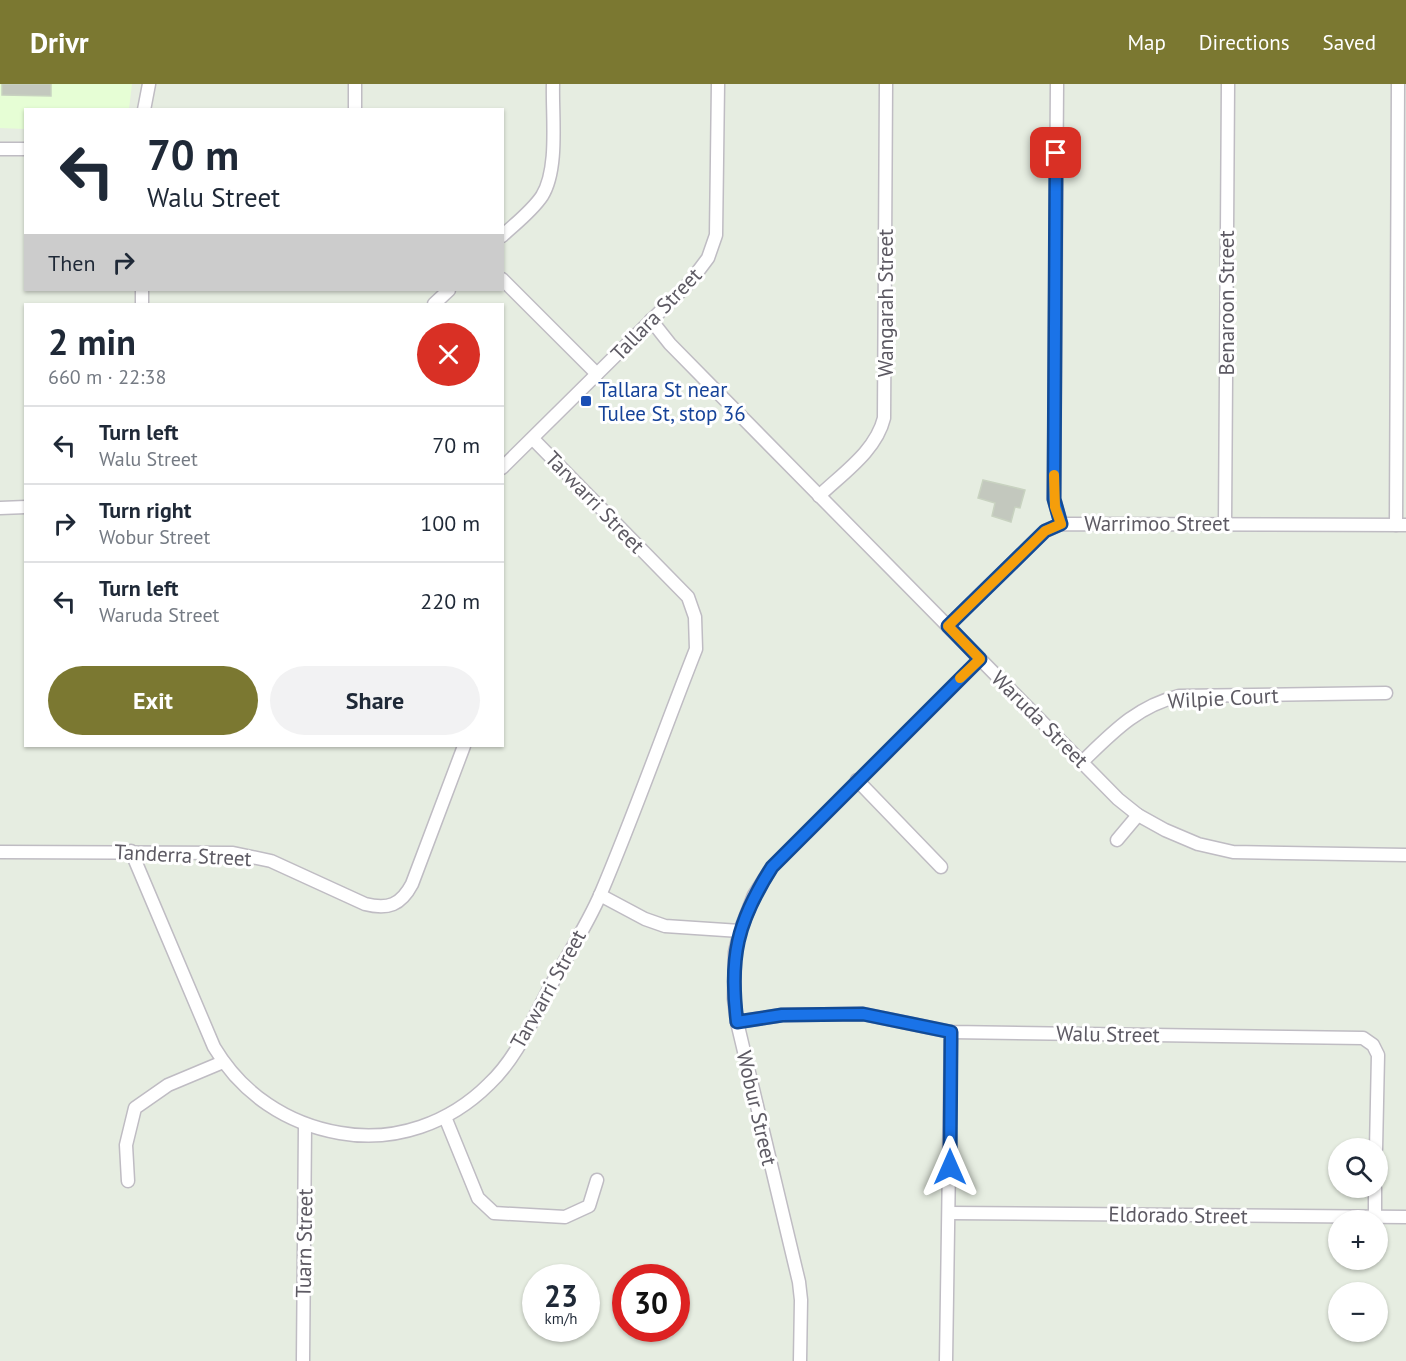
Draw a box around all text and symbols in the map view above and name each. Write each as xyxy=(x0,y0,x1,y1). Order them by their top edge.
text: Drivr xyxy=(30,24,89,61)
text: Map xyxy=(1127,29,1166,56)
text: Directions xyxy=(1199,29,1290,56)
text: Saved xyxy=(1323,29,1376,56)
text: 70 m xyxy=(147,127,239,182)
pin xyxy=(1030,127,1081,178)
icon: left xyxy=(48,132,126,210)
icon: arrive xyxy=(1039,136,1072,169)
text: Walu Street xyxy=(147,180,280,214)
street label: Wangarah Street xyxy=(872,229,899,377)
street label: Benaroon Street xyxy=(1213,230,1240,376)
icon: right xyxy=(107,246,140,279)
text: Then xyxy=(48,249,95,277)
street label: Tallara Street xyxy=(605,262,707,366)
text: 2 min xyxy=(48,318,136,365)
button: close xyxy=(417,323,480,386)
text: 660 m · 22:38 xyxy=(48,364,166,390)
place label: Tallara St near Tulee St, stop 36 xyxy=(598,376,746,427)
marker: Tallara St near Tulee St, stop 36 xyxy=(579,394,593,408)
text: Turn left xyxy=(99,418,179,446)
icon: left xyxy=(48,429,81,462)
text: 70 m xyxy=(432,431,480,459)
street label: Tarwarri Street xyxy=(539,445,651,559)
text: Walu Street xyxy=(99,446,198,472)
text: Turn right xyxy=(99,496,191,524)
icon: right xyxy=(48,507,81,540)
text: 100 m xyxy=(420,509,480,537)
street label: Warrimoo Street xyxy=(1084,510,1230,537)
text: Wobur Street xyxy=(99,524,210,550)
text: Turn left xyxy=(99,574,179,602)
icon: left xyxy=(48,585,81,618)
text: 220 m xyxy=(420,587,480,615)
text: Waruda Street xyxy=(99,602,219,628)
street label: Waruda Street xyxy=(986,665,1094,773)
button: Exit xyxy=(48,666,258,735)
button: Share xyxy=(270,666,480,735)
street label: Wilpie Court xyxy=(1167,682,1279,714)
street label: Tanderra Street xyxy=(114,838,252,872)
street label: Tarwarri Street xyxy=(504,925,592,1053)
street label: Walu Street xyxy=(1056,1020,1160,1048)
street label: Wobur Street xyxy=(731,1048,783,1168)
position arrow xyxy=(918,1135,982,1199)
map controls xyxy=(1328,1138,1388,1342)
button: search xyxy=(1328,1138,1388,1198)
street label: Tuarn Street xyxy=(290,1188,318,1298)
street label: Eldorado Street xyxy=(1108,1200,1248,1230)
button: + xyxy=(1328,1210,1388,1270)
speed limit sign: 30 xyxy=(612,1264,690,1342)
text: 23 xyxy=(544,1276,578,1315)
button: − xyxy=(1328,1282,1388,1342)
text: km/h xyxy=(545,1309,577,1328)

